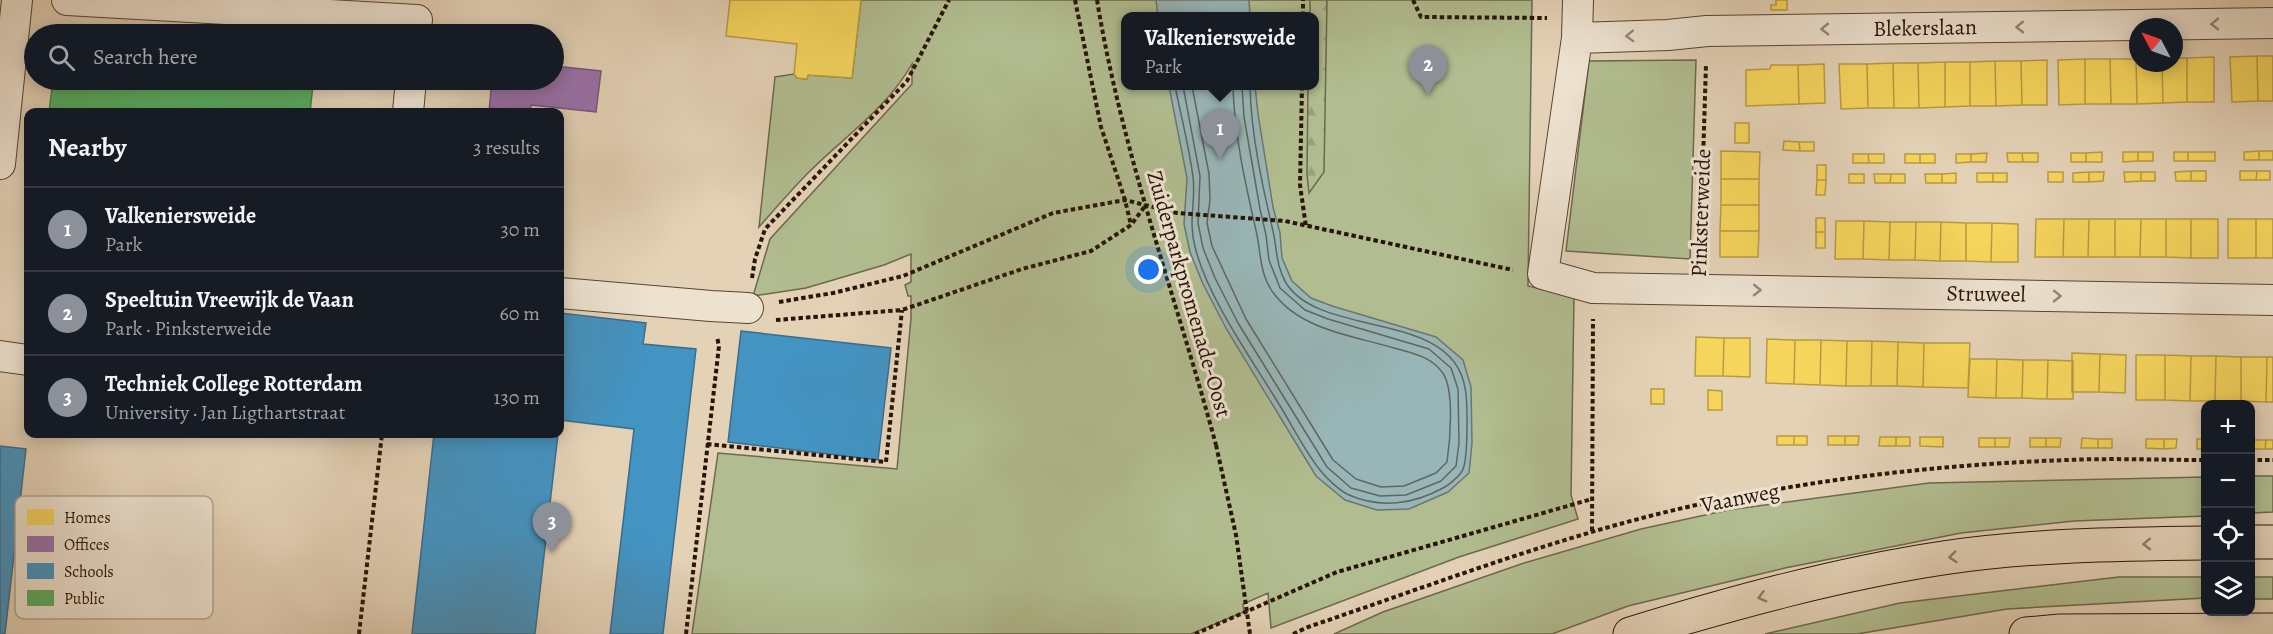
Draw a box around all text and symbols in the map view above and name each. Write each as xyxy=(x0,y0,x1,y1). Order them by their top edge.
popup xyxy=(1121,12,1319,90)
street label: Blekerslaan xyxy=(1873,12,1977,44)
one-way arrow xyxy=(2210,17,2219,30)
north arrow xyxy=(2129,18,2183,72)
one-way arrow xyxy=(2015,20,2024,33)
text: Valkeniersweide xyxy=(1144,23,1296,53)
one-way arrow xyxy=(1820,23,1829,36)
search box xyxy=(24,24,564,90)
one-way arrow xyxy=(1625,30,1634,43)
icon: search xyxy=(45,41,78,74)
text: Search here xyxy=(93,42,198,72)
pin: 2 xyxy=(1408,46,1448,95)
text: Park xyxy=(1144,53,1182,80)
pin: 1 xyxy=(1200,110,1240,159)
text: Nearby xyxy=(48,130,127,165)
text: 3 results xyxy=(473,134,540,161)
street label: Pinksterweide xyxy=(1684,148,1718,278)
street label: Zuiderparkpromenade-Oost xyxy=(1139,167,1239,421)
text: Valkeniersweide xyxy=(105,201,256,231)
text: 1 xyxy=(64,216,71,243)
text: 30 m xyxy=(500,216,540,243)
text: Park xyxy=(105,231,143,258)
your location xyxy=(1134,255,1163,284)
street label: Struweel xyxy=(1946,278,2026,310)
one-way arrow xyxy=(1753,284,1762,296)
text: Speeltuin Vreewijk de Vaan xyxy=(105,285,354,315)
one-way arrow xyxy=(2053,289,2062,302)
text: 2 xyxy=(63,300,72,327)
text: 60 m xyxy=(500,300,540,327)
text: Park · Pinksterweide xyxy=(105,315,271,342)
text: Techniek College Rotterdam xyxy=(105,369,362,399)
text: 3 xyxy=(63,384,72,411)
text: 130 m xyxy=(494,384,540,411)
text: University · Jan Ligthartstraat xyxy=(105,399,345,426)
map controls xyxy=(2201,400,2255,616)
button: + xyxy=(2201,400,2255,454)
button: − xyxy=(2201,454,2255,508)
street label: Vaanweg xyxy=(1697,476,1782,521)
legend xyxy=(15,496,213,619)
pin: 3 xyxy=(532,502,572,552)
text: Homes xyxy=(64,507,111,529)
button: locate xyxy=(2201,508,2255,562)
text: Offices xyxy=(64,534,109,556)
one-way arrow xyxy=(2143,537,2152,550)
one-way arrow xyxy=(1948,550,1957,563)
text: Schools xyxy=(64,561,114,583)
button: layers xyxy=(2201,562,2255,616)
text: Public xyxy=(64,588,105,610)
one-way arrow xyxy=(1757,590,1768,602)

